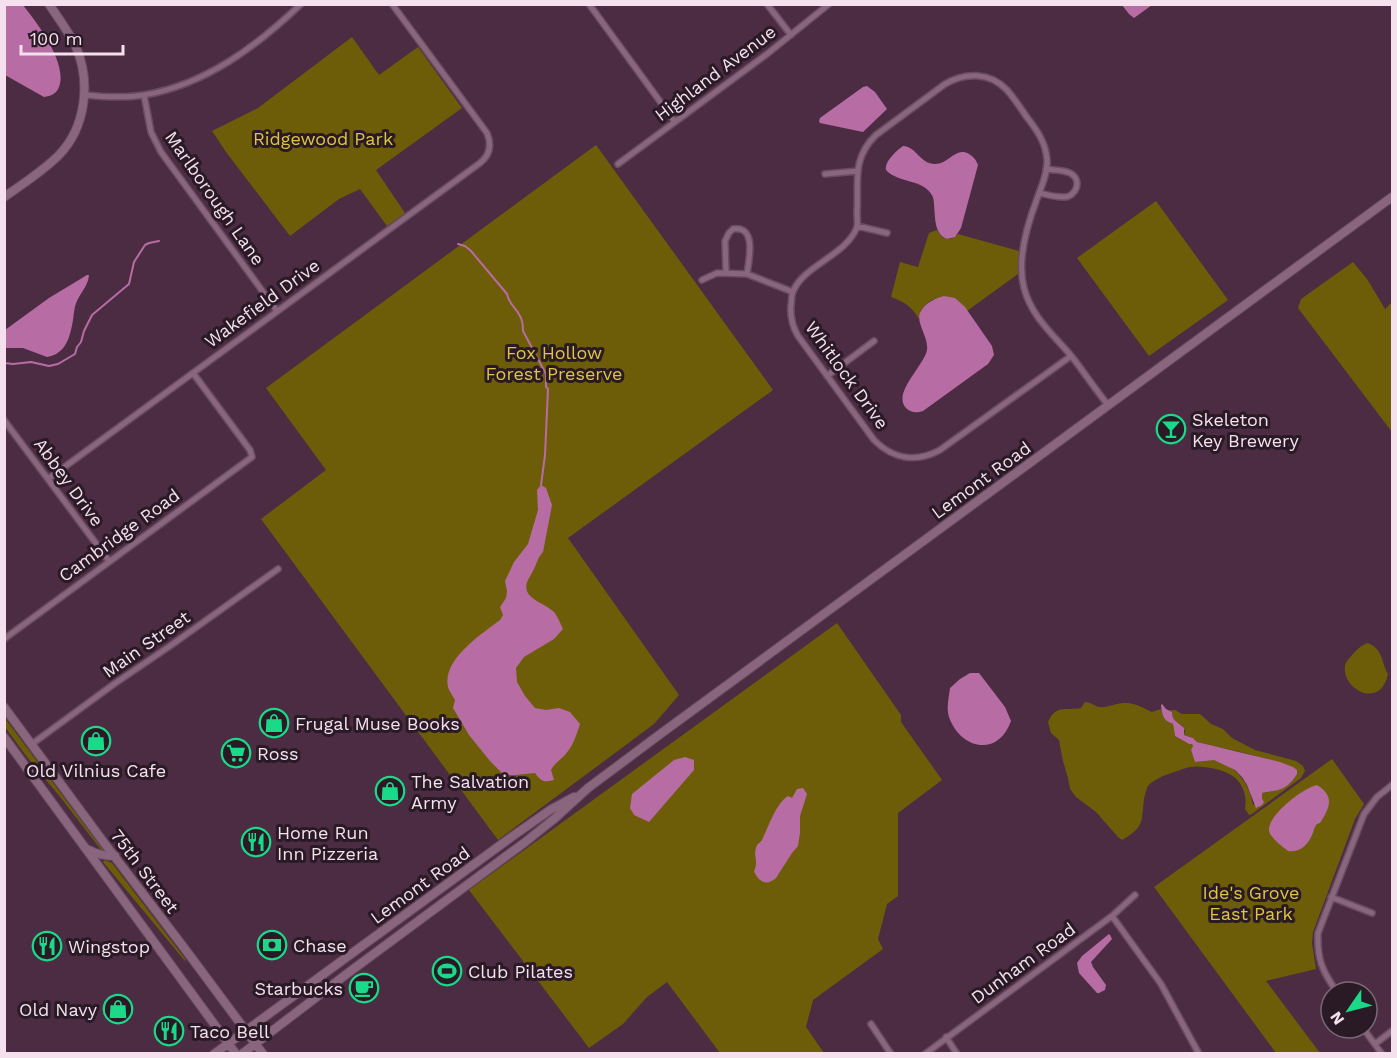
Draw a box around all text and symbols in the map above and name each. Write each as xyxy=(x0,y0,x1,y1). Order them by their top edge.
scale bar xyxy=(21,18,123,56)
street label: Highland Avenue xyxy=(650,21,780,125)
text: 100 m xyxy=(30,28,83,49)
street label: Marlborough Lane xyxy=(161,127,269,269)
park label: Ridgewood Park xyxy=(253,128,393,149)
street label: Wakefield Drive xyxy=(200,254,324,352)
street label: Whitlock Drive xyxy=(801,317,893,433)
park label: Fox Hollow Forest Preserve xyxy=(486,342,622,384)
place label: Skeleton Key Brewery xyxy=(1192,409,1299,451)
bar icon: Skeleton Key Brewery xyxy=(1155,413,1187,445)
street label: Abbey Drive xyxy=(30,434,108,530)
street label: Lemont Road xyxy=(927,437,1035,523)
street label: Cambridge Road xyxy=(54,484,184,586)
street label: Main Street xyxy=(98,606,194,682)
shop icon: Frugal Muse Books xyxy=(258,707,290,739)
place label: Frugal Muse Books xyxy=(295,713,460,734)
shop icon: Old Vilnius Cafe xyxy=(80,725,112,757)
supermarket icon: Ross xyxy=(220,737,252,769)
place label: Ross xyxy=(257,743,298,764)
place label: Old Vilnius Cafe xyxy=(26,760,166,781)
place label: The Salvation Army xyxy=(411,771,529,813)
shop icon: The Salvation Army xyxy=(374,775,406,807)
place label: Home Run Inn Pizzeria xyxy=(277,822,378,864)
street label: 75th Street xyxy=(107,825,184,917)
restaurant icon: Home Run Inn Pizzeria xyxy=(240,826,272,858)
street label: Lemont Road xyxy=(366,842,474,928)
park label: Ide's Grove East Park xyxy=(1203,882,1299,924)
street label: Dunham Road xyxy=(967,918,1079,1008)
bank icon: Chase xyxy=(256,929,288,961)
restaurant icon: Wingstop xyxy=(31,930,63,962)
place label: Chase xyxy=(293,935,347,956)
place label: Wingstop xyxy=(68,936,150,957)
sports icon: Club Pilates xyxy=(431,955,463,987)
place label: Club Pilates xyxy=(468,961,573,982)
cafe icon: Starbucks xyxy=(348,972,380,1004)
place label: Starbucks xyxy=(254,978,343,999)
north arrow xyxy=(1319,980,1379,1040)
shop icon: Old Navy xyxy=(102,993,134,1025)
place label: Old Navy xyxy=(19,999,98,1020)
text: N xyxy=(1326,1008,1348,1029)
restaurant icon: Taco Bell xyxy=(153,1015,185,1047)
place label: Taco Bell xyxy=(190,1021,270,1042)

